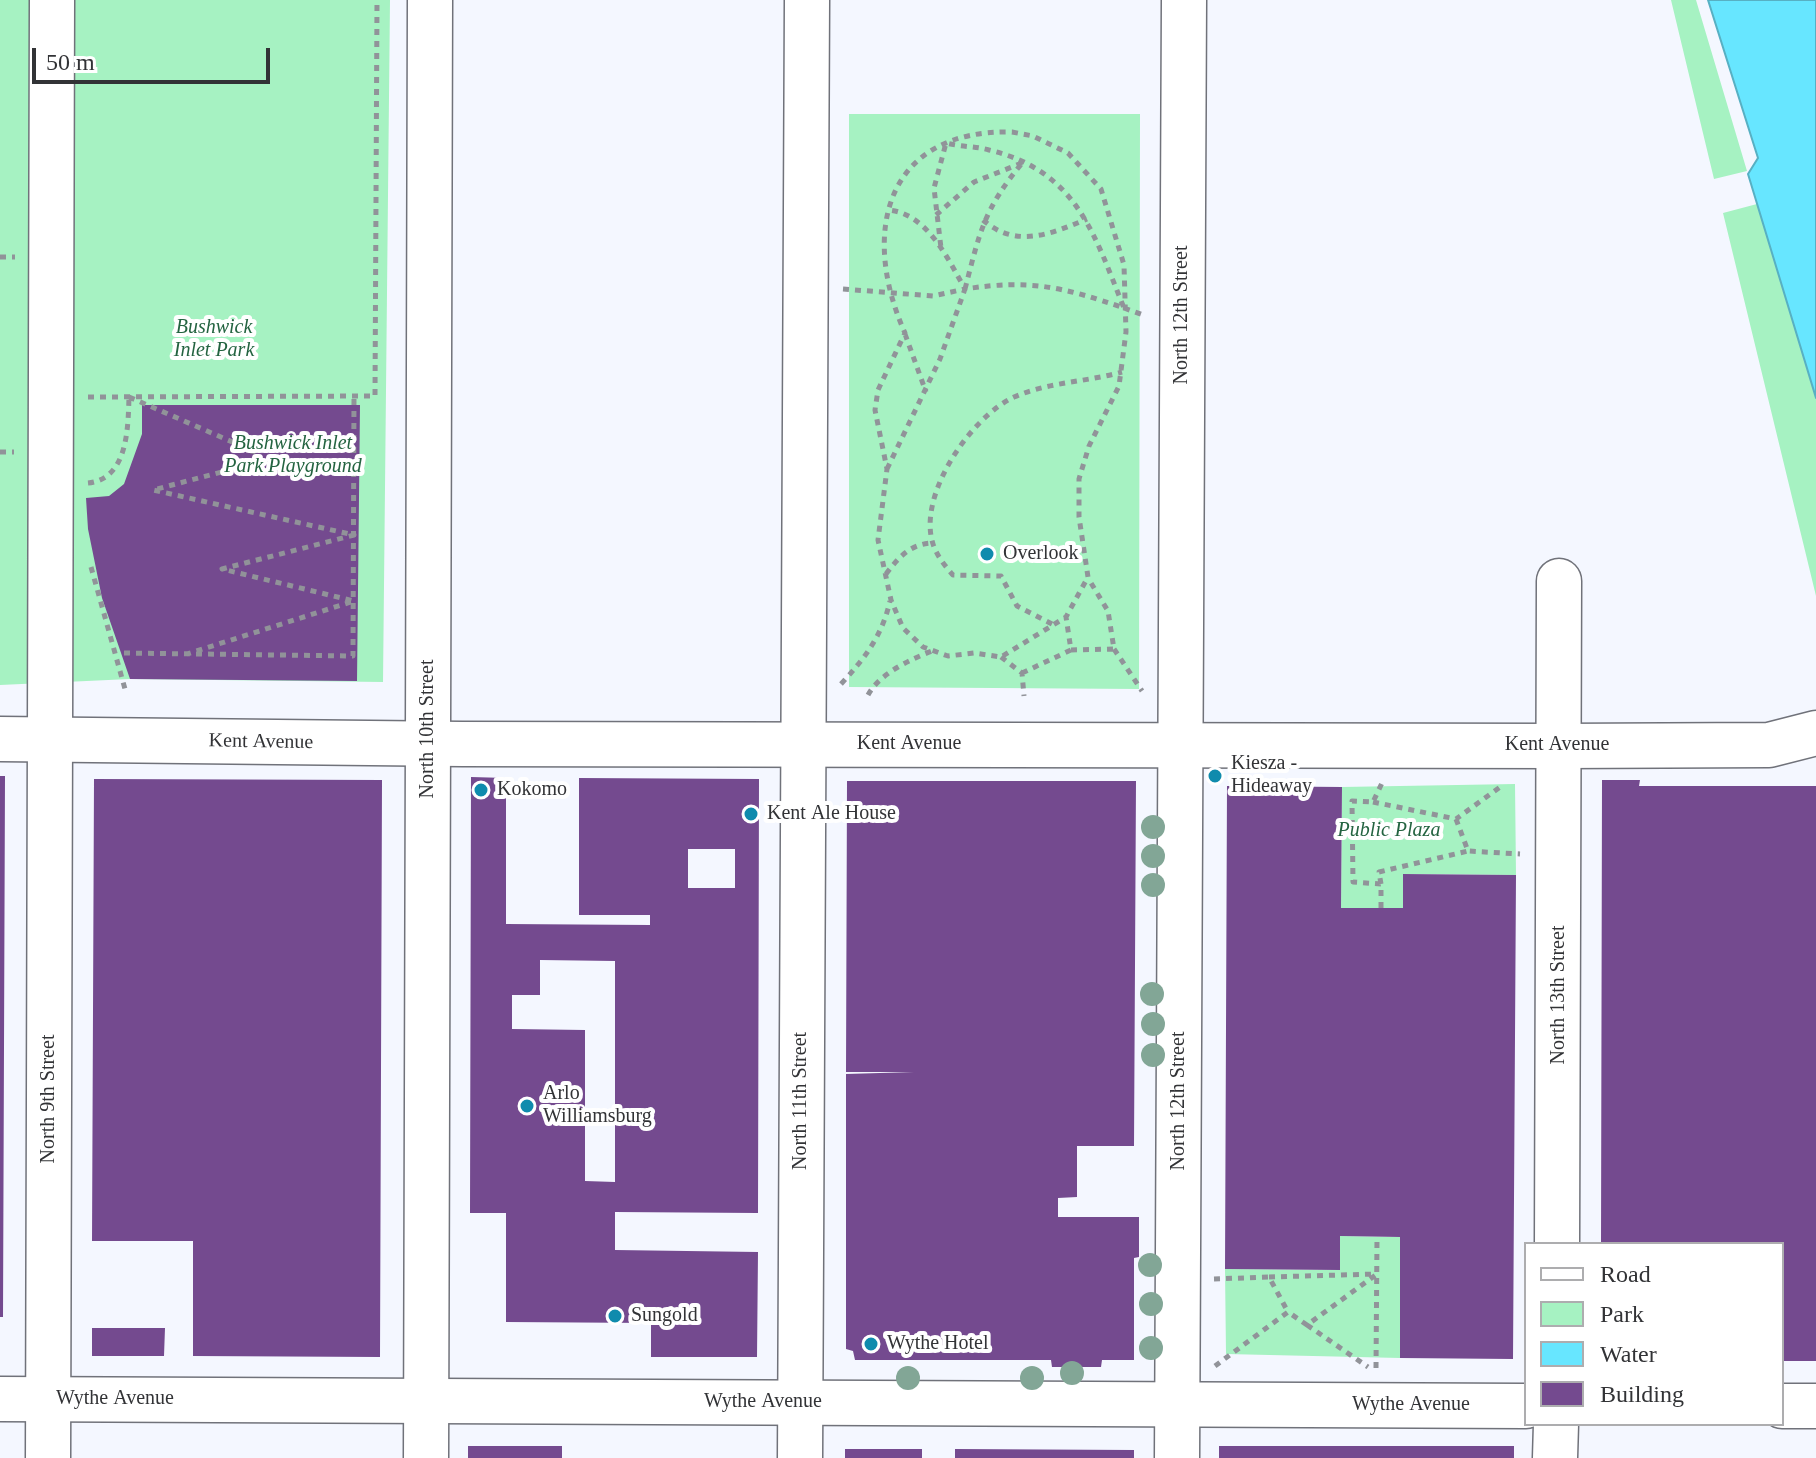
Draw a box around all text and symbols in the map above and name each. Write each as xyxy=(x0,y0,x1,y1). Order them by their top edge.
scale bar xyxy=(36,32,274,82)
text: 50 m xyxy=(46,49,95,75)
street label: North 12th Street xyxy=(1170,246,1194,384)
park label: Bushwick Inlet Park xyxy=(174,316,254,363)
park label: Bushwick Inlet Park Playground xyxy=(224,432,362,479)
place label: Overlook xyxy=(1003,542,1079,566)
marker: Overlook xyxy=(978,545,996,563)
street label: North 10th Street xyxy=(416,660,440,798)
street label: Kent Avenue xyxy=(209,729,313,755)
street label: Kent Avenue xyxy=(857,732,961,756)
street label: Kent Avenue xyxy=(1505,733,1609,757)
place label: Kiesza - Hideaway xyxy=(1231,752,1312,799)
marker: Kiesza - Hideaway xyxy=(1206,767,1224,785)
place label: Kokomo xyxy=(497,778,567,802)
marker: Kokomo xyxy=(472,781,490,799)
place label: Kent Ale House xyxy=(767,802,896,826)
marker: Kent Ale House xyxy=(742,805,760,823)
park label: Public Plaza xyxy=(1338,819,1440,843)
street label: North 13th Street xyxy=(1547,926,1571,1064)
street label: North 11th Street xyxy=(789,1032,813,1170)
street label: North 12th Street xyxy=(1167,1032,1191,1170)
street label: North 9th Street xyxy=(37,1035,61,1163)
place label: Arlo Williamsburg xyxy=(543,1082,652,1129)
marker: Arlo Williamsburg xyxy=(518,1097,536,1115)
legend xyxy=(1524,1242,1784,1426)
text: Road xyxy=(1600,1261,1651,1287)
text: Park xyxy=(1600,1301,1644,1327)
place label: Sungold xyxy=(631,1304,698,1328)
marker: Sungold xyxy=(606,1307,624,1325)
place label: Wythe Hotel xyxy=(887,1332,989,1356)
marker: Wythe Hotel xyxy=(862,1335,880,1353)
text: Water xyxy=(1600,1341,1657,1367)
text: Building xyxy=(1600,1381,1684,1407)
street label: Wythe Avenue xyxy=(56,1387,174,1411)
street label: Wythe Avenue xyxy=(704,1390,822,1414)
street label: Wythe Avenue xyxy=(1352,1393,1470,1417)

